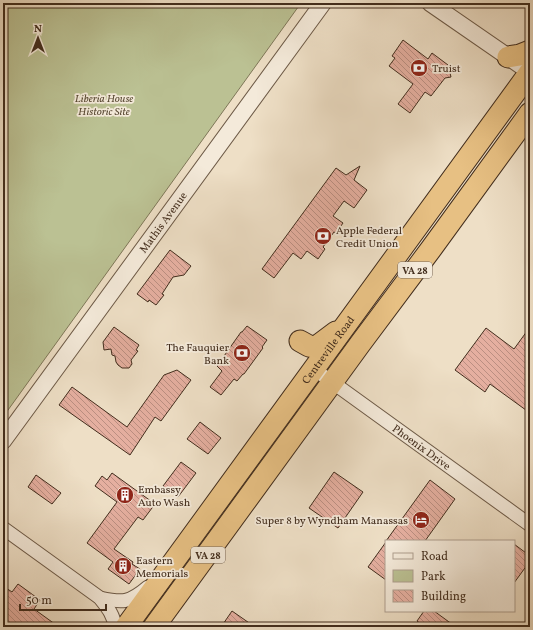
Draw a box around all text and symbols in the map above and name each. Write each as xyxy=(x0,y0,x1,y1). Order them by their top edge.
north arrow xyxy=(18,18,58,58)
text: N xyxy=(34,22,42,37)
bank icon: Truist xyxy=(409,58,429,78)
place label: Truist xyxy=(432,62,461,77)
park label: Liberia House Historic Site xyxy=(75,92,133,120)
street label: Mathis Avenue xyxy=(137,189,191,257)
place label: Apple Federal Credit Union xyxy=(336,224,402,252)
bank icon: Apple Federal Credit Union xyxy=(313,226,333,246)
road number: VA 28 xyxy=(398,262,432,278)
street label: Centreville Road xyxy=(299,314,359,388)
place label: The Fauquier Bank xyxy=(166,341,229,369)
bank icon: The Fauquier Bank xyxy=(232,343,252,363)
street label: Phoenix Drive xyxy=(389,422,453,474)
place label: Embassy Auto Wash xyxy=(138,483,191,511)
building icon: Embassy Auto Wash xyxy=(115,485,135,505)
hotel icon: Super 8 by Wyndham Manassas xyxy=(411,510,431,530)
place label: Super 8 by Wyndham Manassas xyxy=(256,514,408,529)
legend xyxy=(385,540,515,612)
road number: VA 28 xyxy=(191,547,225,563)
text: Road xyxy=(421,549,448,565)
place label: Eastern Memorials xyxy=(136,554,189,582)
building icon: Eastern Memorials xyxy=(113,556,133,576)
text: Park xyxy=(421,569,446,585)
scale bar xyxy=(20,586,106,612)
text: Building xyxy=(421,589,466,605)
text: 50 m xyxy=(26,593,52,609)

